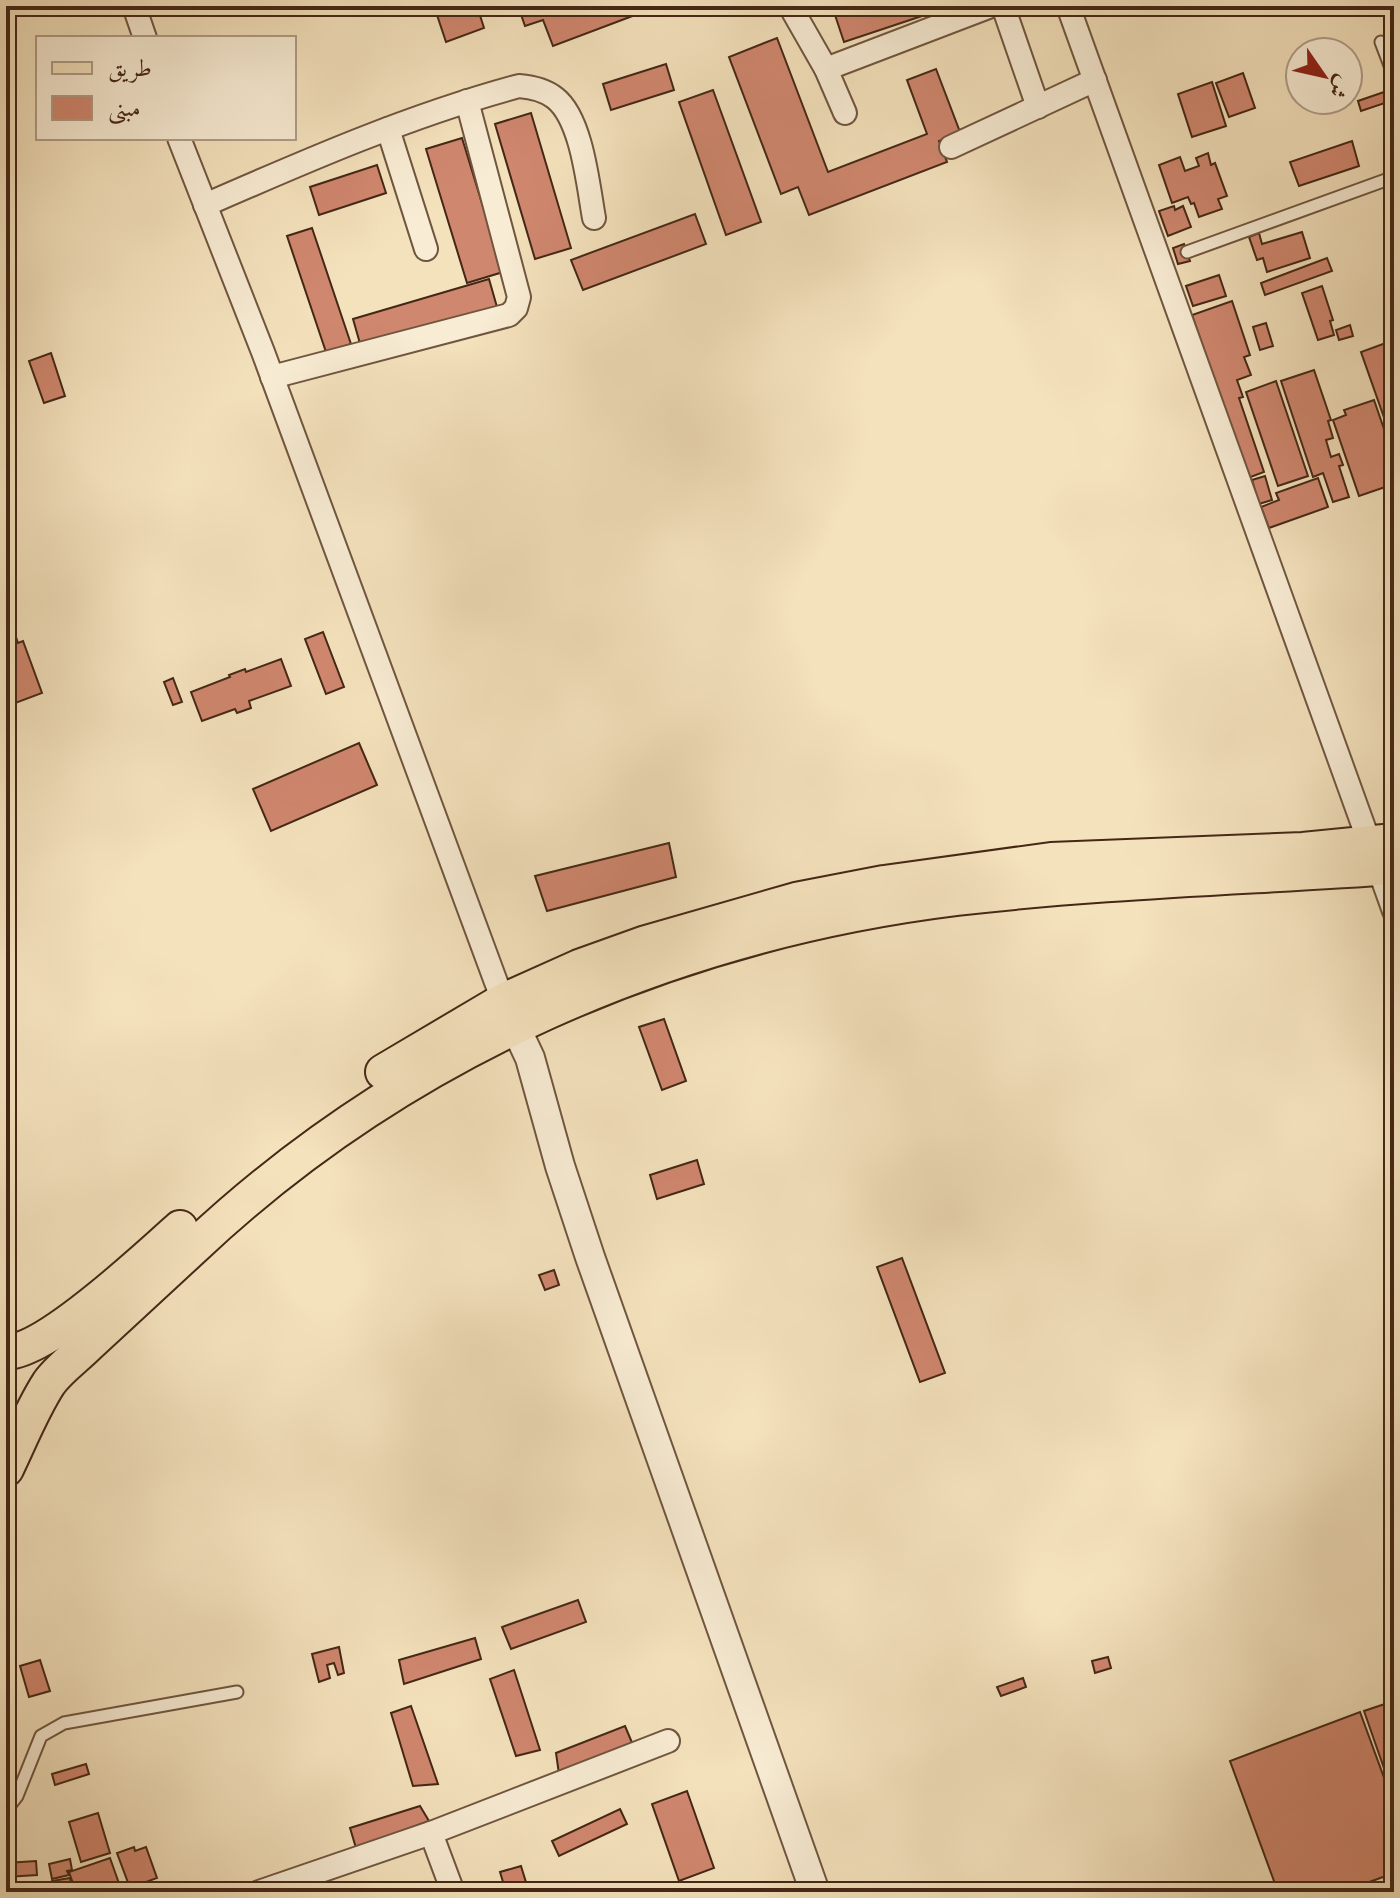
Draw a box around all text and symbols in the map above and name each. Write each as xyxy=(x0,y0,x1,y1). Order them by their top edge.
legend xyxy=(36,36,296,140)
north arrow xyxy=(1284,36,1364,116)
text: طريق xyxy=(108,53,152,83)
text: ش xyxy=(1323,70,1357,104)
text: مبنى xyxy=(108,93,141,125)

